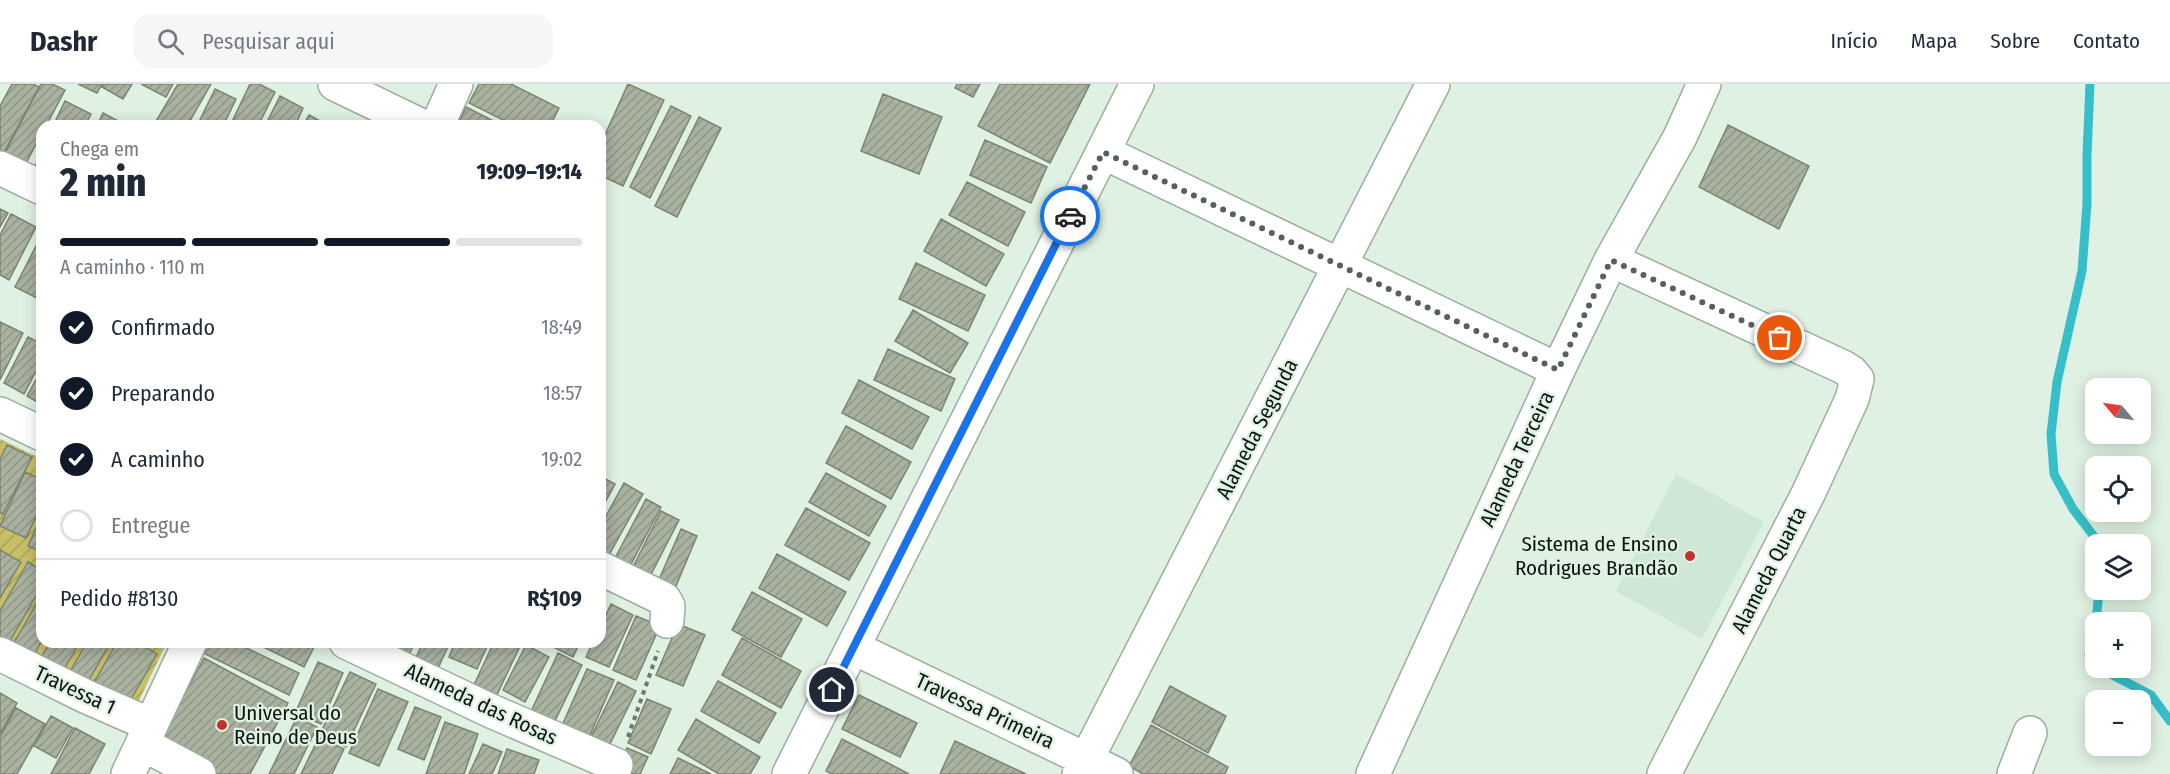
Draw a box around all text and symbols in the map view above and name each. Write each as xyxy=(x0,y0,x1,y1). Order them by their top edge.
search box xyxy=(133,14,553,68)
text: Dashr xyxy=(30,25,97,58)
icon: search xyxy=(154,25,187,58)
text: Pesquisar aqui xyxy=(202,28,335,55)
text: Início xyxy=(1831,28,1878,54)
text: Mapa xyxy=(1911,28,1957,54)
text: Sobre xyxy=(1990,28,2040,54)
text: Contato xyxy=(2073,28,2140,54)
text: Chega em xyxy=(60,137,139,161)
text: 19:09–19:14 xyxy=(477,158,582,185)
text: 2 min xyxy=(60,160,146,206)
courier xyxy=(1040,186,1100,246)
icon: car xyxy=(1054,200,1087,233)
text: A caminho · 110 m xyxy=(60,255,205,279)
icon: check xyxy=(60,311,93,344)
pin xyxy=(1754,312,1805,363)
text: Confirmado xyxy=(111,314,215,341)
text: 18:49 xyxy=(541,315,582,339)
icon: bag xyxy=(1763,321,1796,354)
street label: Alameda Segunda xyxy=(1210,355,1304,503)
icon: check xyxy=(60,377,93,410)
north arrow xyxy=(2085,378,2151,444)
map controls xyxy=(2085,378,2151,756)
text: Preparando xyxy=(111,380,215,407)
text: 18:57 xyxy=(543,381,582,405)
street label: Alameda Terceira xyxy=(1474,387,1560,531)
icon: check xyxy=(60,443,93,476)
text: A caminho xyxy=(111,446,205,473)
text: 19:02 xyxy=(541,447,582,471)
button: locate xyxy=(2085,456,2151,522)
street label: Alameda Quarta xyxy=(1726,502,1812,638)
text: Entregue xyxy=(111,512,190,539)
place label: Sistema de Ensino Rodrigues Brandão xyxy=(1515,531,1678,581)
button: layers xyxy=(2085,534,2151,600)
marker: Sistema de Ensino Rodrigues Brandão xyxy=(1683,549,1697,563)
text: Pedido #8130 xyxy=(60,585,178,612)
text: R$109 xyxy=(527,585,582,612)
button: + xyxy=(2085,612,2151,678)
street label: Alameda das Rosas xyxy=(401,657,561,751)
street label: Travessa 1 xyxy=(30,660,120,720)
pin xyxy=(806,664,857,715)
street label: Travessa Primeira xyxy=(911,667,1059,755)
icon: home xyxy=(815,673,848,706)
button: − xyxy=(2085,690,2151,756)
place label: Universal do Reino de Deus xyxy=(234,700,357,750)
marker: Universal do Reino de Deus xyxy=(215,718,229,732)

